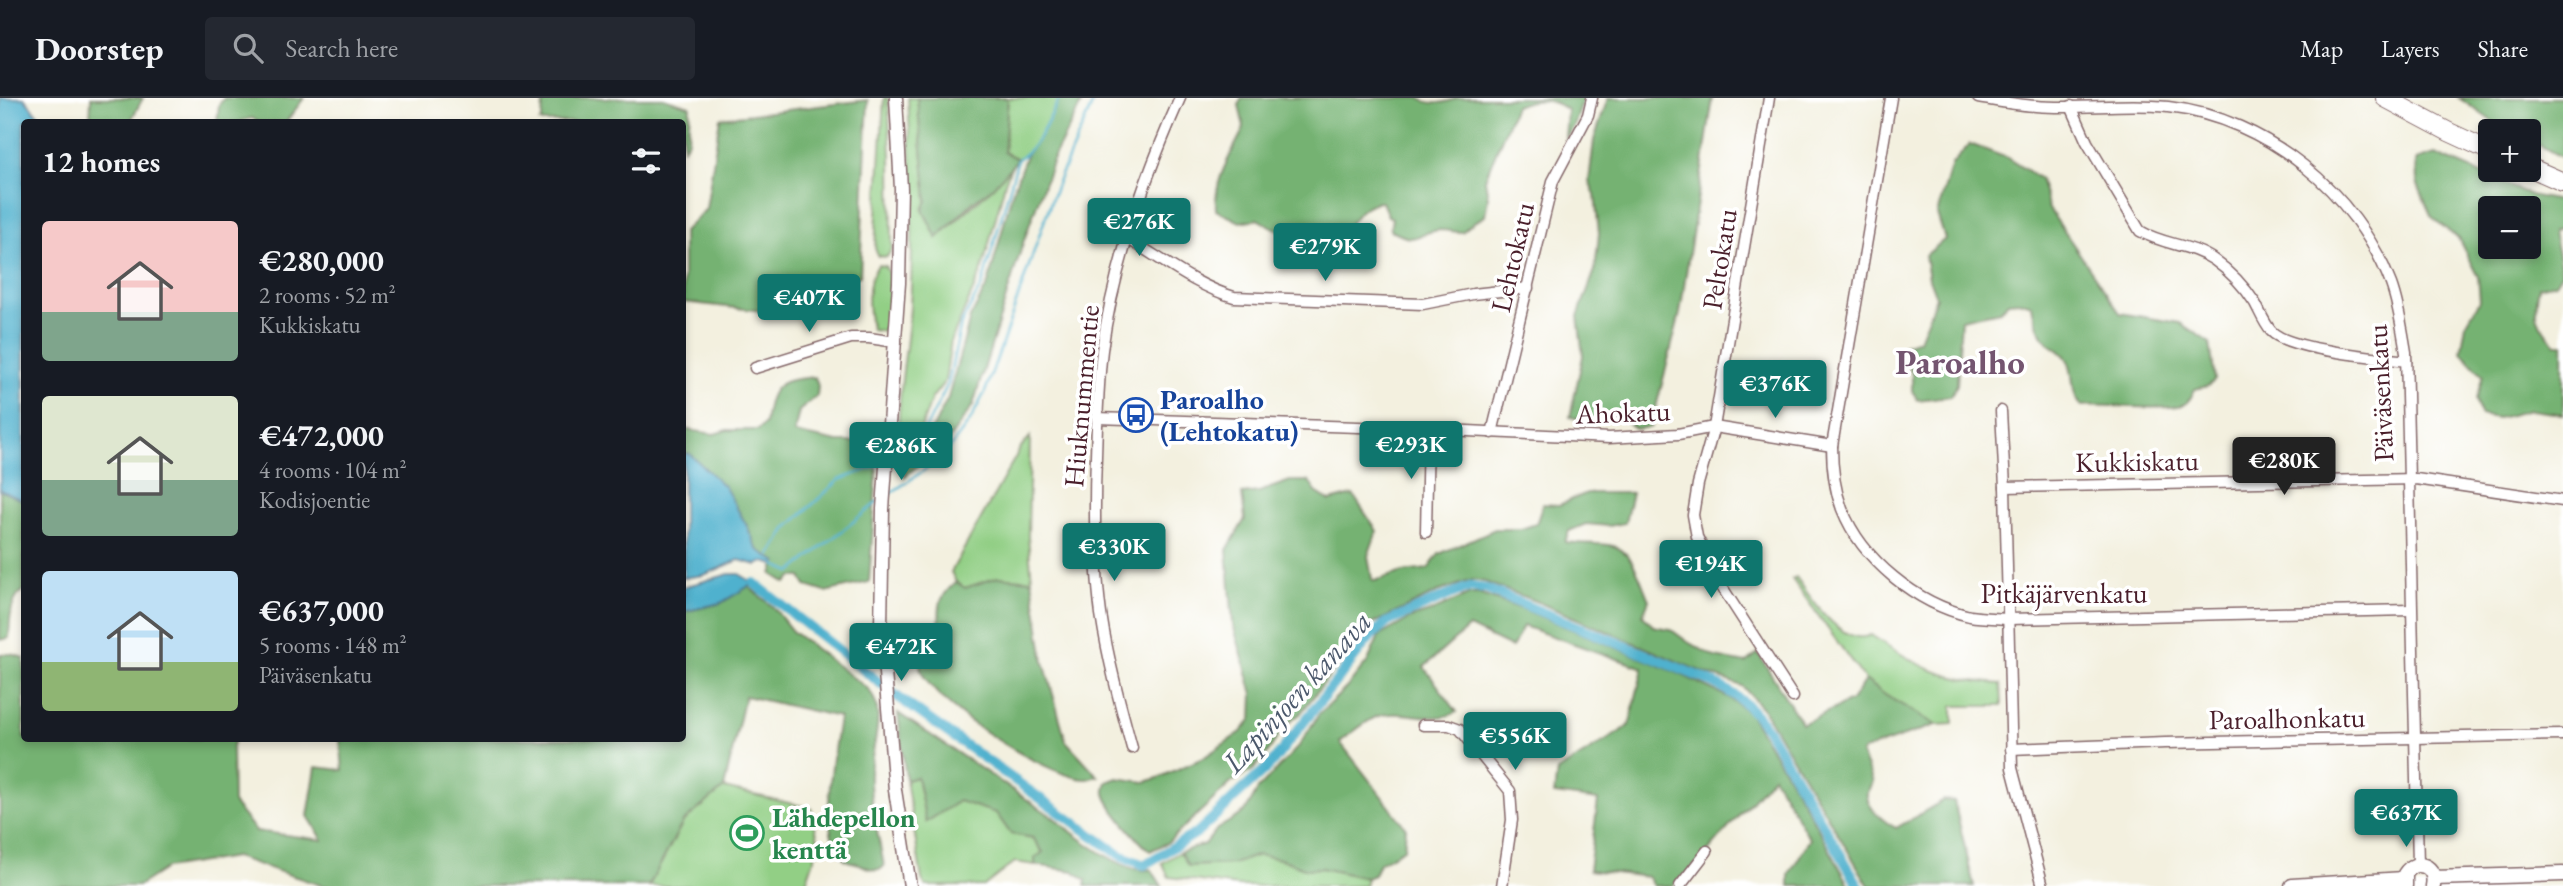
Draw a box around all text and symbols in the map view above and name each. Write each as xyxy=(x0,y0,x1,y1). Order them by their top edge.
search box xyxy=(205,17,695,80)
text: Doorstep xyxy=(35,27,163,70)
icon: search xyxy=(229,29,267,67)
text: Search here xyxy=(285,31,398,65)
text: Map xyxy=(2300,33,2343,64)
text: Layers xyxy=(2381,33,2440,64)
text: Share xyxy=(2478,33,2528,64)
map controls xyxy=(2478,119,2541,259)
button: + xyxy=(2478,119,2541,182)
text: 12 homes xyxy=(42,142,160,181)
icon: filters xyxy=(627,142,665,180)
button: − xyxy=(2478,196,2541,259)
pin: €276K xyxy=(1090,198,1188,258)
street label: Lehtokatu xyxy=(1482,198,1542,316)
text: €276K xyxy=(1103,206,1175,236)
street label: Peltokatu xyxy=(1693,206,1745,312)
pin: €279K xyxy=(1276,223,1374,283)
text: €279K xyxy=(1289,231,1361,261)
text: €280,000 xyxy=(259,241,384,280)
icon: home xyxy=(98,249,182,333)
pin: €407K xyxy=(760,274,858,334)
text: 2 rooms · 52 m² xyxy=(259,280,396,310)
text: €407K xyxy=(773,282,845,312)
street label: Hiuknummentie xyxy=(1055,303,1107,489)
text: Kukkiskatu xyxy=(259,310,361,340)
street label: Päiväsenkatu xyxy=(2358,323,2402,463)
district label: Paroalho xyxy=(1895,339,2025,384)
pin: €376K xyxy=(1726,360,1824,420)
text: €376K xyxy=(1739,368,1811,398)
place label: Paroalho (Lehtokatu) xyxy=(1160,381,1298,449)
street label: Ahokatu xyxy=(1574,392,1671,432)
bus stop icon: Paroalho (Lehtokatu) xyxy=(1117,396,1155,434)
text: €472,000 xyxy=(259,416,384,455)
pin: €286K xyxy=(852,422,950,482)
pin: €293K xyxy=(1362,422,1460,481)
icon: home xyxy=(98,424,182,508)
text: €293K xyxy=(1375,429,1447,459)
text: €286K xyxy=(865,430,937,460)
pin: €280K xyxy=(2235,438,2333,497)
street label: Kukkiskatu xyxy=(2075,442,2199,480)
text: €280K xyxy=(2248,445,2320,475)
text: 4 rooms · 104 m² xyxy=(259,455,407,485)
text: Kodisjoentie xyxy=(259,485,370,515)
pin: €330K xyxy=(1065,524,1163,583)
text: €330K xyxy=(1078,531,1150,561)
pin: €194K xyxy=(1662,540,1760,600)
text: €194K xyxy=(1675,548,1747,578)
street label: Pitkäjärvenkatu xyxy=(1980,575,2148,611)
text: €637,000 xyxy=(259,591,384,630)
icon: home xyxy=(98,599,182,683)
water label: Lapinjoen kanava xyxy=(1213,602,1380,782)
pin: €472K xyxy=(852,624,950,683)
text: 5 rooms · 148 m² xyxy=(259,630,407,660)
text: €472K xyxy=(865,631,937,661)
text: Päiväsenkatu xyxy=(259,660,372,690)
street label: Paroalhonkatu xyxy=(2208,699,2366,737)
pin: €556K xyxy=(1466,712,1564,772)
text: €556K xyxy=(1479,720,1551,750)
pin: €637K xyxy=(2357,790,2455,849)
text: €637K xyxy=(2370,797,2442,827)
place label: Lähdepellon kenttä xyxy=(772,799,916,867)
sports icon: Lähdepellon kenttä xyxy=(728,814,766,852)

